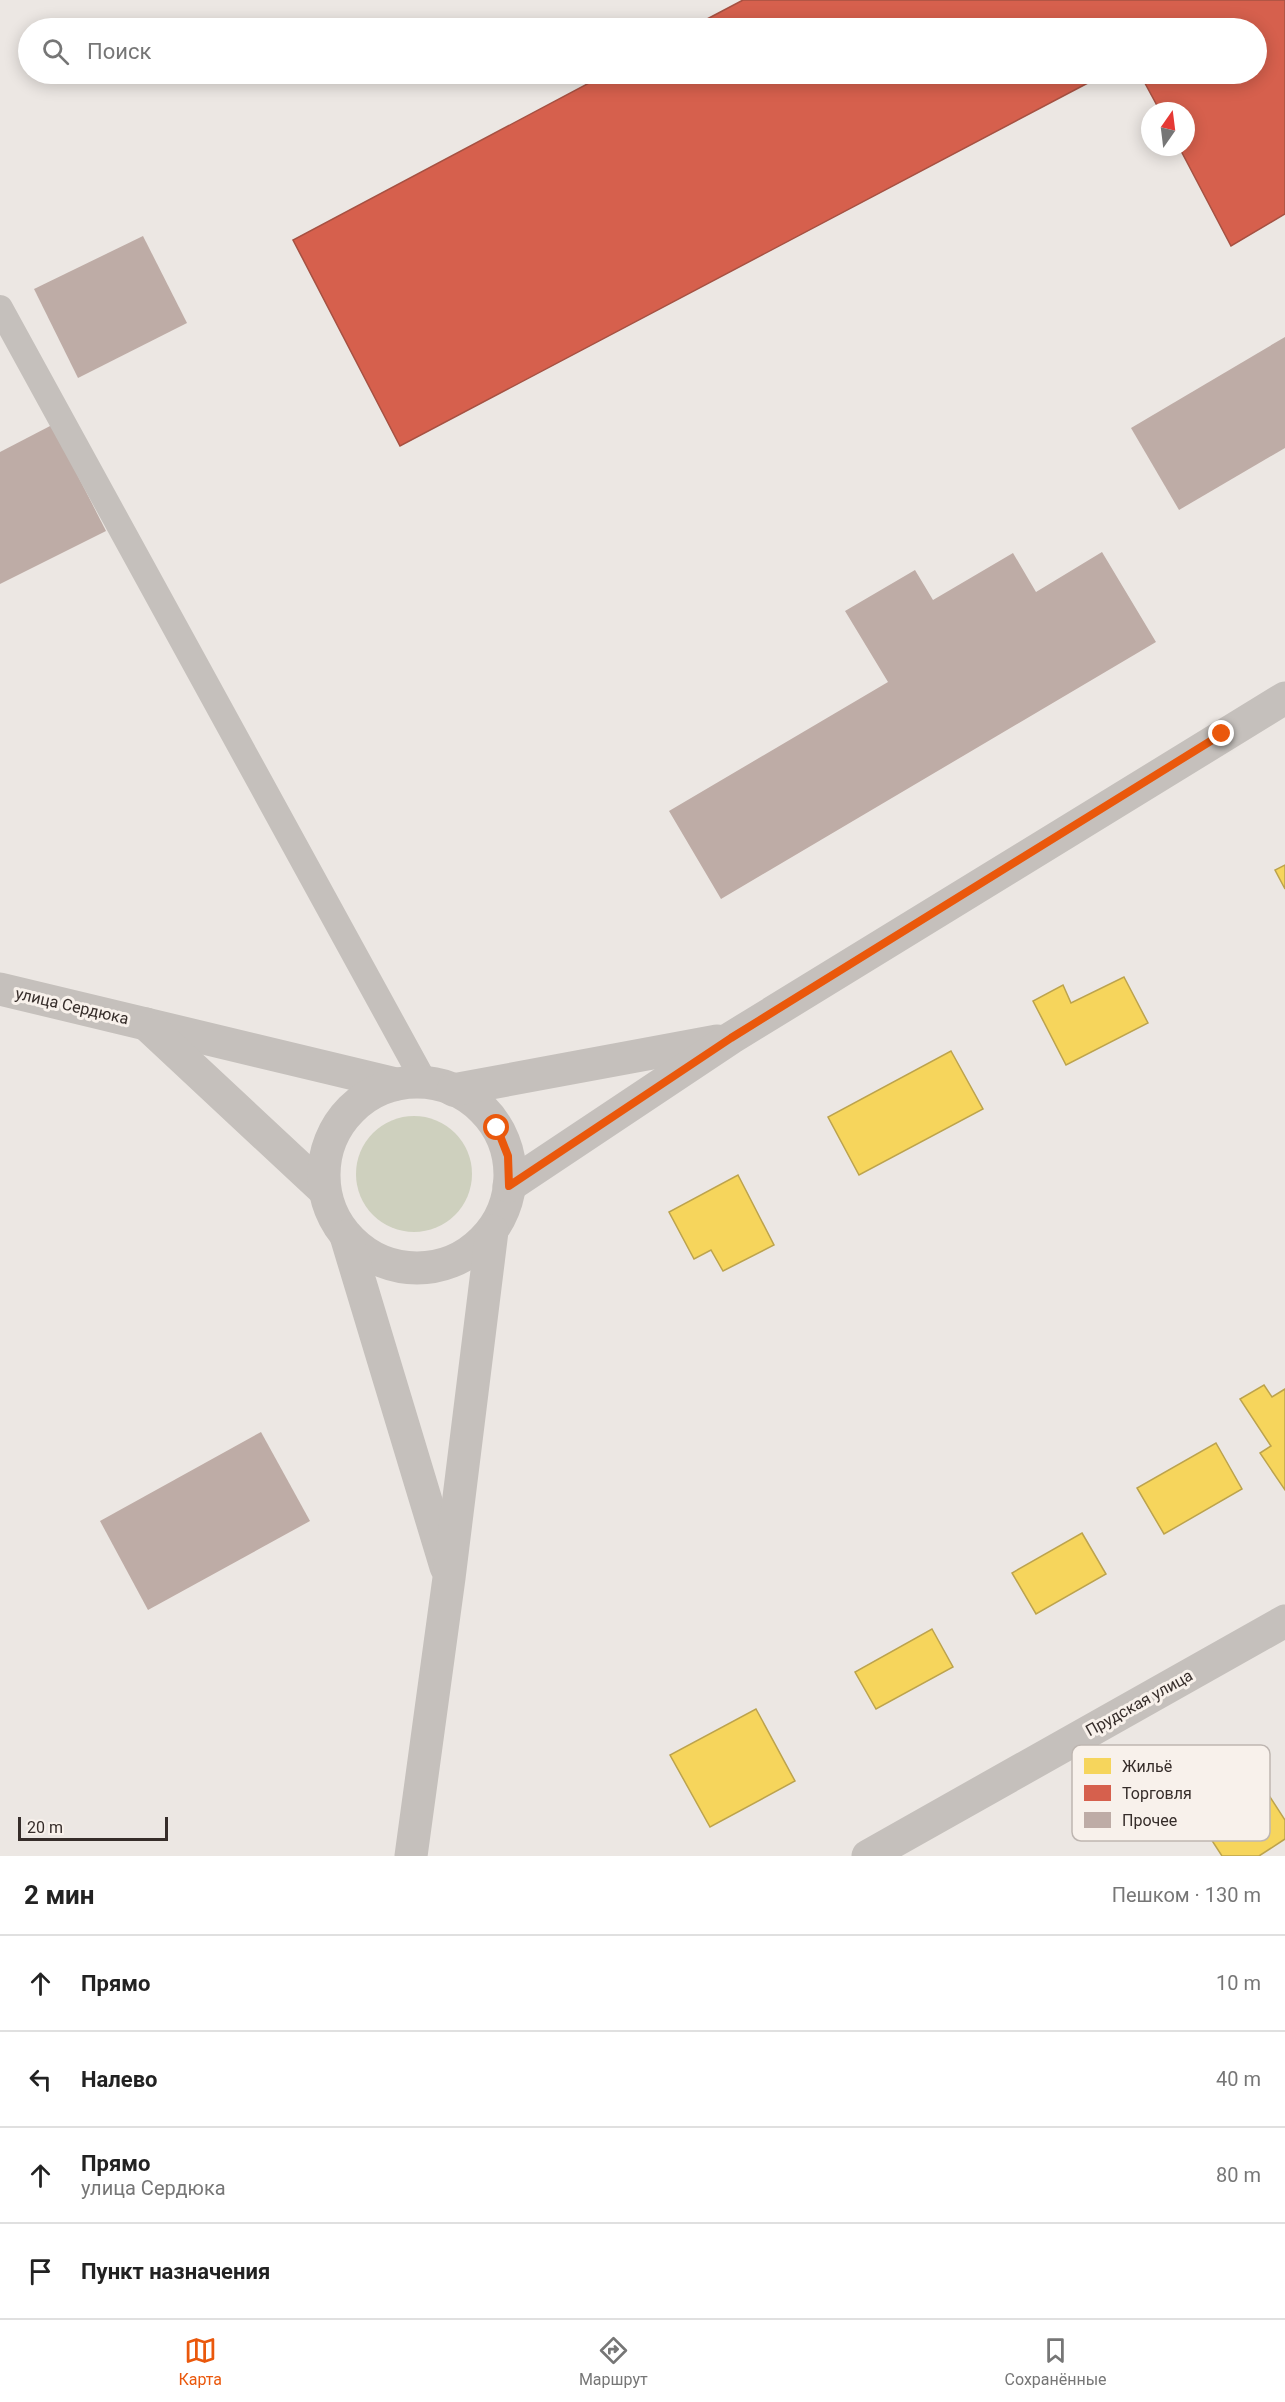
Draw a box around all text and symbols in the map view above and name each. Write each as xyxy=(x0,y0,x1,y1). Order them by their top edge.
search box xyxy=(18,18,1267,84)
icon: search xyxy=(39,35,72,68)
text: Поиск xyxy=(87,39,151,64)
north arrow xyxy=(1141,102,1195,156)
route end xyxy=(1208,720,1234,746)
street label: улица Сердюка xyxy=(13,984,131,1028)
route start xyxy=(483,1114,509,1140)
street label: Прудская улица xyxy=(1082,1666,1196,1740)
legend xyxy=(1072,1745,1270,1841)
text: Жильё xyxy=(1122,1757,1172,1776)
text: Торговля xyxy=(1122,1784,1192,1803)
text: Прочее xyxy=(1122,1811,1177,1830)
scale bar xyxy=(18,1814,168,1842)
text: 20 m xyxy=(27,1818,63,1837)
text: 2 мин xyxy=(24,1880,95,1910)
text: Пешком · 130 m xyxy=(1112,1883,1261,1907)
icon: ahead xyxy=(24,1967,57,2000)
text: Прямо xyxy=(81,1971,150,1996)
text: 10 m xyxy=(1216,1971,1261,1995)
icon: left xyxy=(24,2063,57,2096)
text: Налево xyxy=(81,2067,158,2092)
text: 40 m xyxy=(1216,2067,1261,2091)
text: Прямо xyxy=(81,2151,150,2176)
icon: ahead xyxy=(24,2159,57,2192)
text: 80 m xyxy=(1216,2163,1261,2187)
text: улица Сердюка xyxy=(81,2176,226,2200)
icon: arrive xyxy=(24,2255,57,2288)
text: Пункт назначения xyxy=(81,2259,270,2284)
tab: Карта xyxy=(178,2334,222,2389)
tab: Маршрут xyxy=(579,2334,648,2389)
tab: Сохранённые xyxy=(1005,2334,1107,2389)

